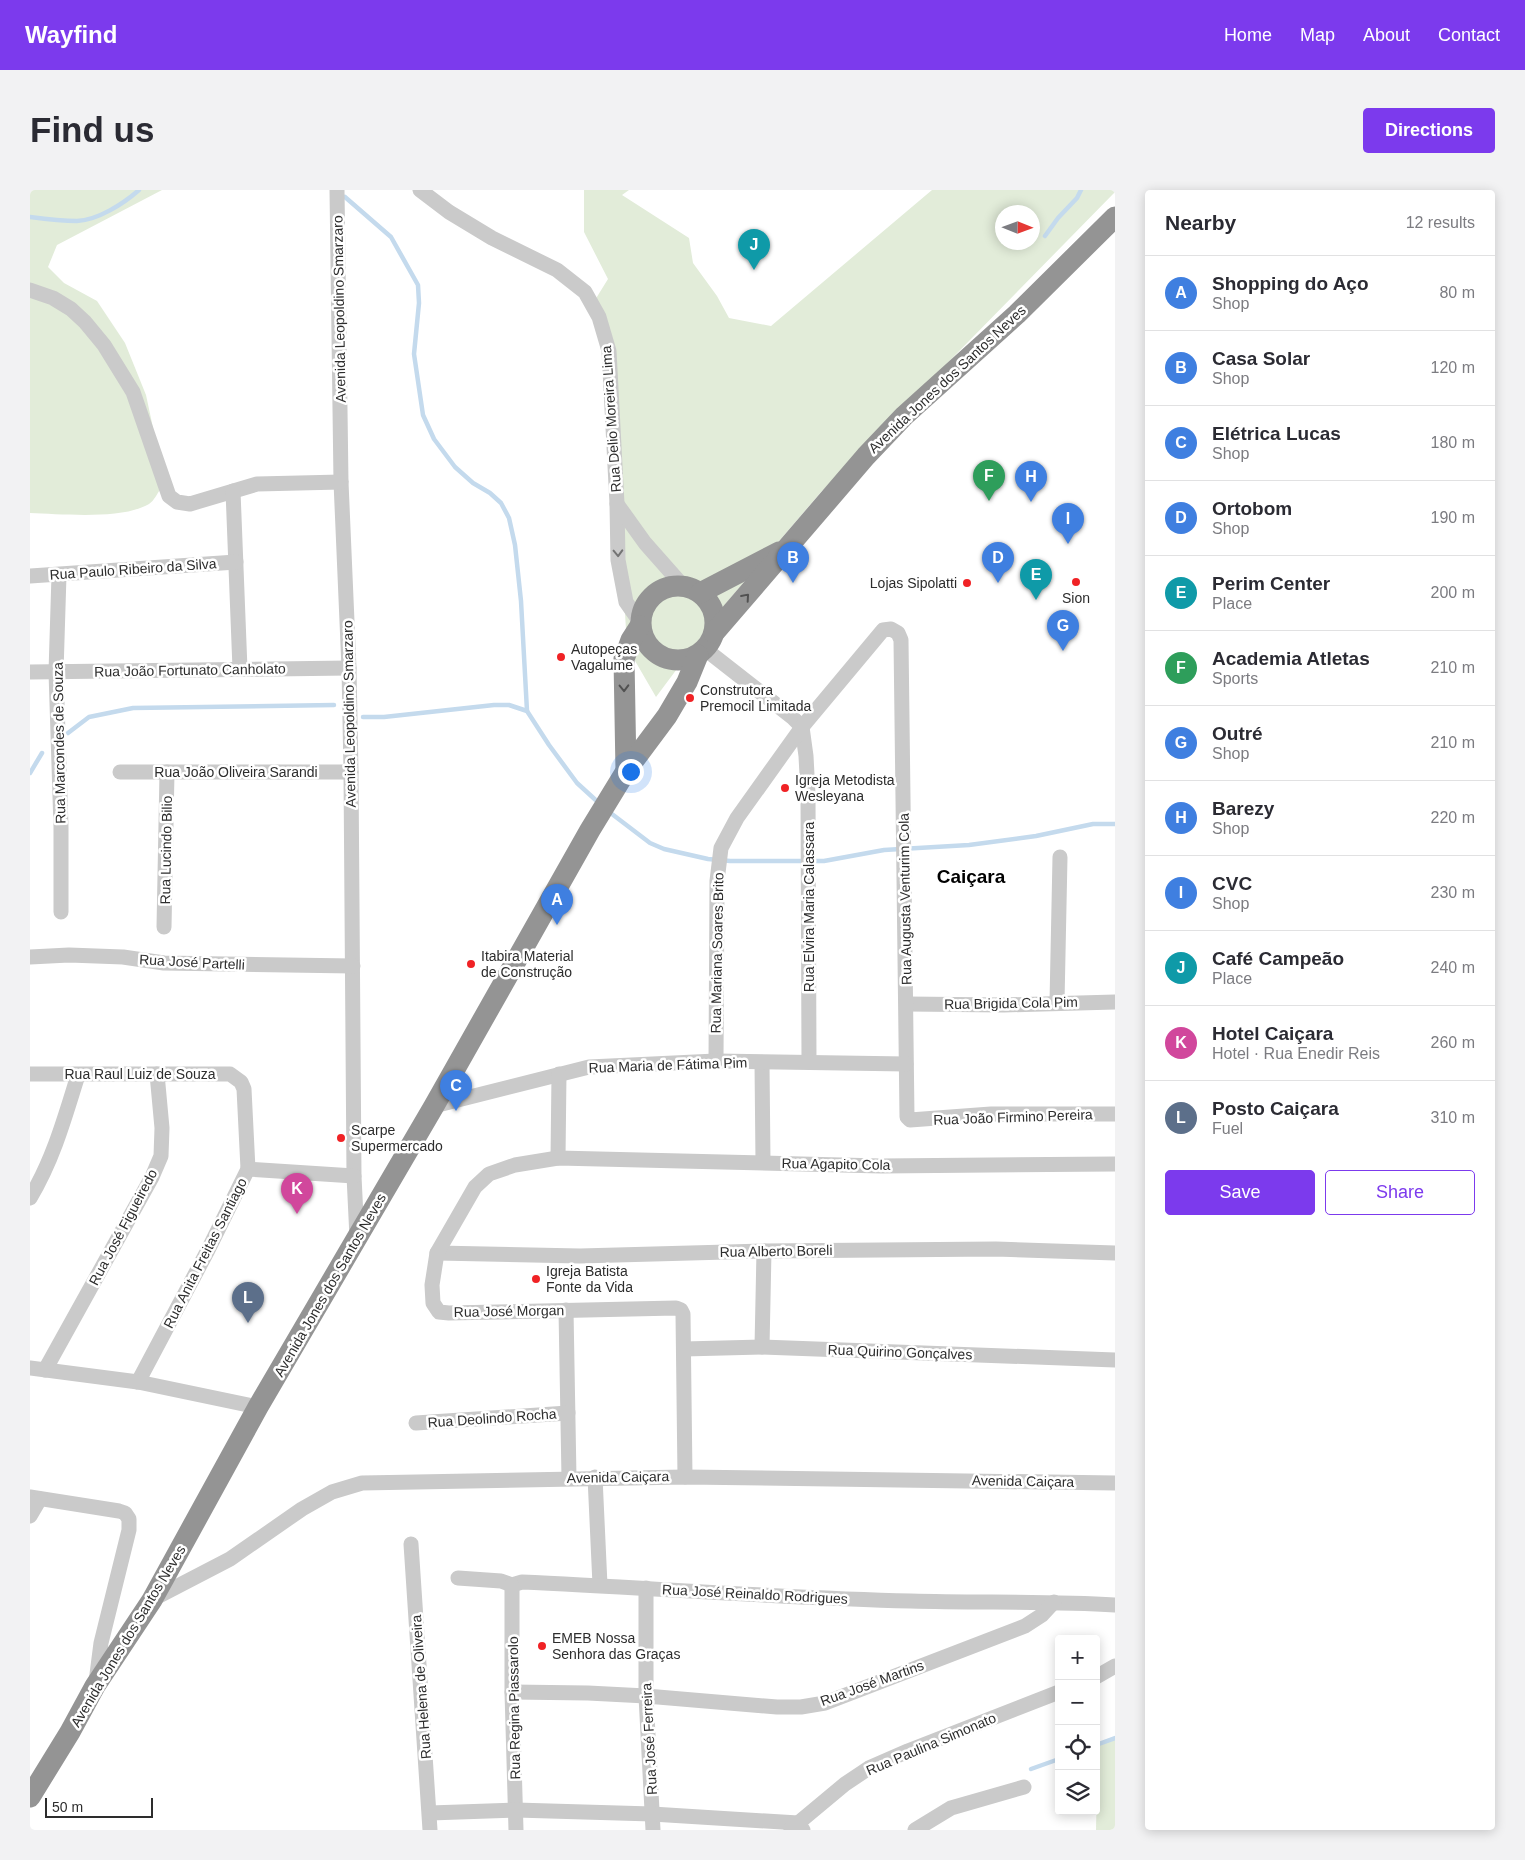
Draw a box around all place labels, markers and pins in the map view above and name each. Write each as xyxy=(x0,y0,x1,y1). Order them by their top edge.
pin: J xyxy=(738,229,770,270)
pin: F xyxy=(973,460,1005,501)
pin: H xyxy=(1015,461,1047,502)
pin: I xyxy=(1052,503,1084,544)
pin: B xyxy=(777,542,809,583)
pin: D xyxy=(982,542,1014,583)
pin: E xyxy=(1020,559,1052,600)
place label: Lojas Sipolatti xyxy=(870,575,957,591)
marker: Sion xyxy=(1070,576,1082,588)
marker: Lojas Sipolatti xyxy=(961,577,973,589)
place label: Sion xyxy=(1062,590,1090,606)
pin: G xyxy=(1047,610,1079,651)
place label: Autopeças Vagalume xyxy=(571,641,637,673)
marker: Autopeças Vagalume xyxy=(555,651,567,663)
place label: Construtora Premocil Limitada xyxy=(700,682,811,714)
marker: Construtora Premocil Limitada xyxy=(684,692,696,704)
place label: Igreja Metodista Wesleyana xyxy=(795,772,895,804)
marker: Igreja Metodista Wesleyana xyxy=(779,782,791,794)
pin: A xyxy=(541,884,573,925)
place label: Itabira Material de Construção xyxy=(481,948,574,980)
marker: Itabira Material de Construção xyxy=(465,958,477,970)
pin: C xyxy=(440,1070,472,1111)
place label: Scarpe Supermercado xyxy=(351,1122,443,1154)
marker: Scarpe Supermercado xyxy=(335,1132,347,1144)
pin: K xyxy=(281,1173,313,1214)
place label: Igreja Batista Fonte da Vida xyxy=(546,1263,633,1295)
marker: Igreja Batista Fonte da Vida xyxy=(530,1273,542,1285)
pin: L xyxy=(232,1282,264,1323)
place label: EMEB Nossa Senhora das Graças xyxy=(552,1630,680,1662)
marker: EMEB Nossa Senhora das Graças xyxy=(536,1640,548,1652)

